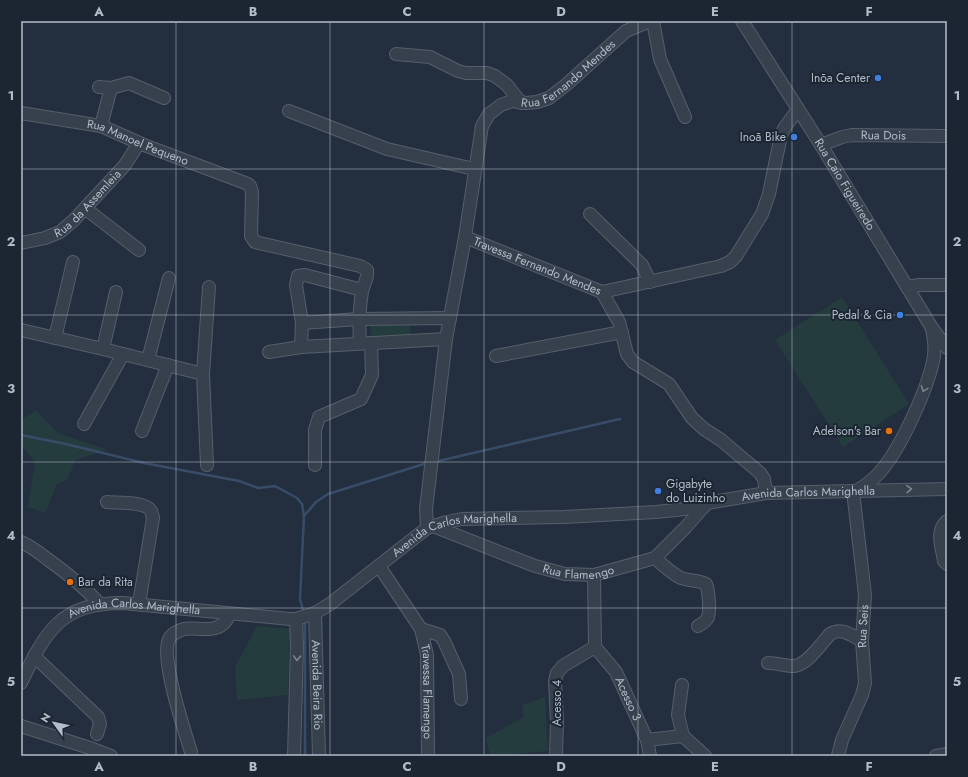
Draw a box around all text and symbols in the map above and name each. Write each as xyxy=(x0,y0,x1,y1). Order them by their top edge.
text: A xyxy=(93,2,104,21)
text: B xyxy=(249,2,258,21)
text: C xyxy=(402,2,412,21)
text: D xyxy=(556,2,566,21)
text: E xyxy=(711,2,719,21)
text: F xyxy=(865,2,873,21)
street label: Rua Fernando Mendes xyxy=(520,35,620,112)
place label: Inõa Center xyxy=(811,69,871,87)
marker: Inõa Center xyxy=(873,73,883,83)
text: 1 xyxy=(8,86,14,105)
text: 1 xyxy=(954,86,960,105)
street label: Rua Manoel Pequeno xyxy=(86,115,192,170)
street label: Rua Dois xyxy=(861,126,906,145)
place label: Inoã Bike xyxy=(740,128,786,146)
marker: Inoã Bike xyxy=(789,132,799,142)
street label: Rua Caio Figueiredo xyxy=(810,135,880,234)
street label: Rua da Assemleia xyxy=(52,166,125,242)
text: 2 xyxy=(7,232,15,251)
street label: Travessa Fernando Mendes xyxy=(471,232,604,300)
text: 2 xyxy=(953,232,961,251)
place label: Pedal & Cia xyxy=(832,306,892,324)
marker: Pedal & Cia xyxy=(895,310,905,320)
text: 3 xyxy=(7,379,15,398)
text: 3 xyxy=(953,379,961,398)
one-way arrow xyxy=(921,384,929,392)
place label: Adelson's Bar xyxy=(813,422,882,440)
marker: Adelson's Bar xyxy=(884,426,894,436)
place label: Gigabyte do Luizinho xyxy=(666,475,726,507)
street label: Avenida Carlos Marighella xyxy=(740,482,875,506)
one-way arrow xyxy=(906,485,912,494)
marker: Gigabyte do Luizinho xyxy=(653,486,663,496)
street label: Avenida Carlos Marighella xyxy=(388,509,517,561)
text: 4 xyxy=(6,526,16,545)
text: 4 xyxy=(952,526,962,545)
street label: Rua Flamengo xyxy=(541,559,617,584)
place label: Bar da Rita xyxy=(78,573,133,591)
marker: Bar da Rita xyxy=(65,577,75,587)
street label: Avenida Carlos Marighella xyxy=(64,594,201,623)
street label: Rua Seis xyxy=(853,604,873,648)
street label: Avenida Beira Rio xyxy=(307,640,327,731)
street label: Travessa Flamengo xyxy=(416,643,437,739)
one-way arrow xyxy=(293,655,301,661)
text: 5 xyxy=(7,672,15,691)
text: 5 xyxy=(953,672,961,691)
street label: Acesso 3 xyxy=(610,674,646,724)
street label: Acesso 4 xyxy=(548,680,566,726)
north arrow xyxy=(34,703,74,743)
text: N xyxy=(37,710,55,726)
text: A xyxy=(93,757,104,776)
text: B xyxy=(249,757,258,776)
text: C xyxy=(402,757,412,776)
text: D xyxy=(556,757,566,776)
text: E xyxy=(711,757,719,776)
text: F xyxy=(865,757,873,776)

